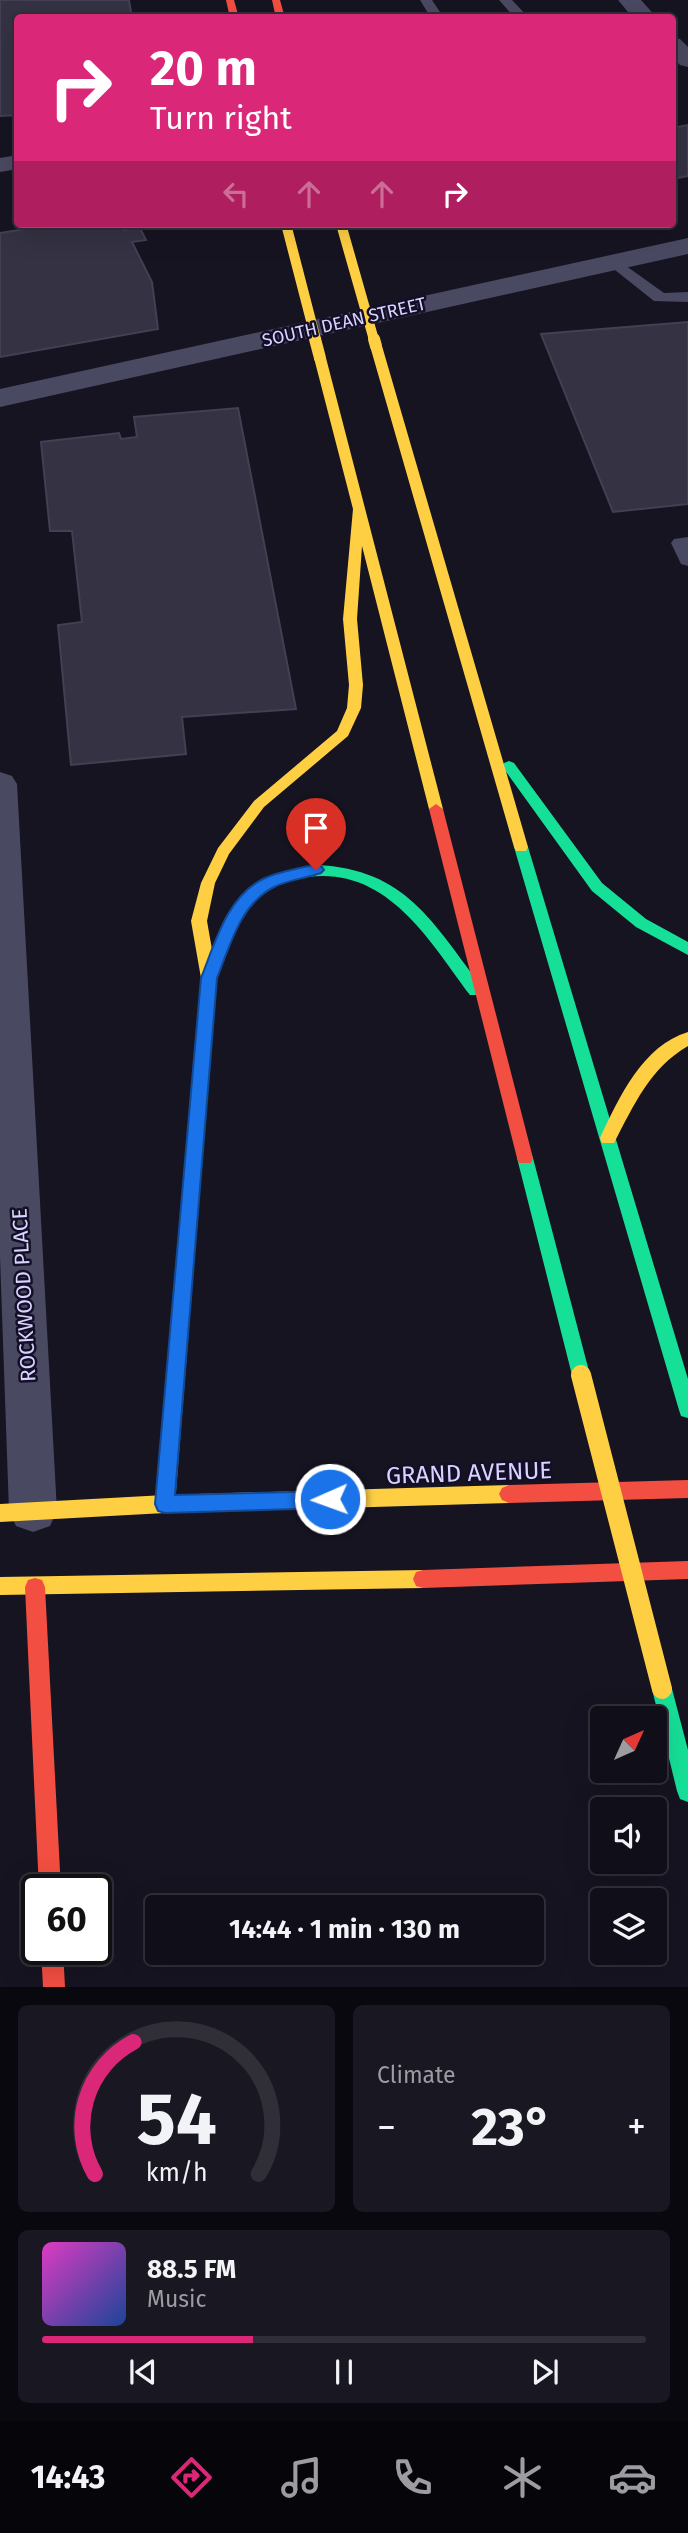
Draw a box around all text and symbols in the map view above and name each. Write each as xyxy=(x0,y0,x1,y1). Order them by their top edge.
text: 20 m xyxy=(150,39,257,98)
icon: right xyxy=(35,42,126,133)
text: Turn right xyxy=(150,99,292,137)
icon: left xyxy=(217,175,255,213)
icon: ahead xyxy=(290,175,328,213)
icon: ahead xyxy=(363,175,401,213)
icon: right xyxy=(436,175,474,213)
street label: SOUTH DEAN STREET xyxy=(260,292,429,352)
pin xyxy=(286,798,346,870)
icon: arrive xyxy=(297,809,335,847)
street label: ROCKWOOD PLACE xyxy=(6,1207,42,1383)
street label: GRAND AVENUE xyxy=(385,1456,553,1490)
position arrow xyxy=(293,1462,367,1536)
north arrow xyxy=(590,1706,667,1783)
map controls xyxy=(590,1706,667,1965)
button: sound xyxy=(590,1797,667,1874)
speed limit sign: 60 xyxy=(21,1874,112,1965)
button: layers xyxy=(590,1888,667,1965)
text: 14:44 · 1 min · 130 m xyxy=(229,1914,460,1945)
text: Climate xyxy=(377,2061,456,2089)
text: 54 xyxy=(136,2077,217,2164)
text: 23° xyxy=(471,2096,552,2159)
text: − xyxy=(377,2104,396,2150)
text: + xyxy=(627,2104,646,2150)
text: km/h xyxy=(146,2158,207,2188)
text: 88.5 FM xyxy=(147,2254,236,2285)
text: Music xyxy=(147,2285,207,2313)
icon: previous xyxy=(124,2353,162,2391)
icon: pause xyxy=(325,2353,363,2391)
icon: next xyxy=(526,2353,564,2391)
icon: directions xyxy=(167,2453,216,2502)
icon: music xyxy=(277,2453,326,2502)
icon: phone xyxy=(388,2453,437,2502)
icon: climate xyxy=(498,2453,547,2502)
icon: car xyxy=(608,2453,657,2502)
text: 14:43 xyxy=(31,2458,105,2496)

